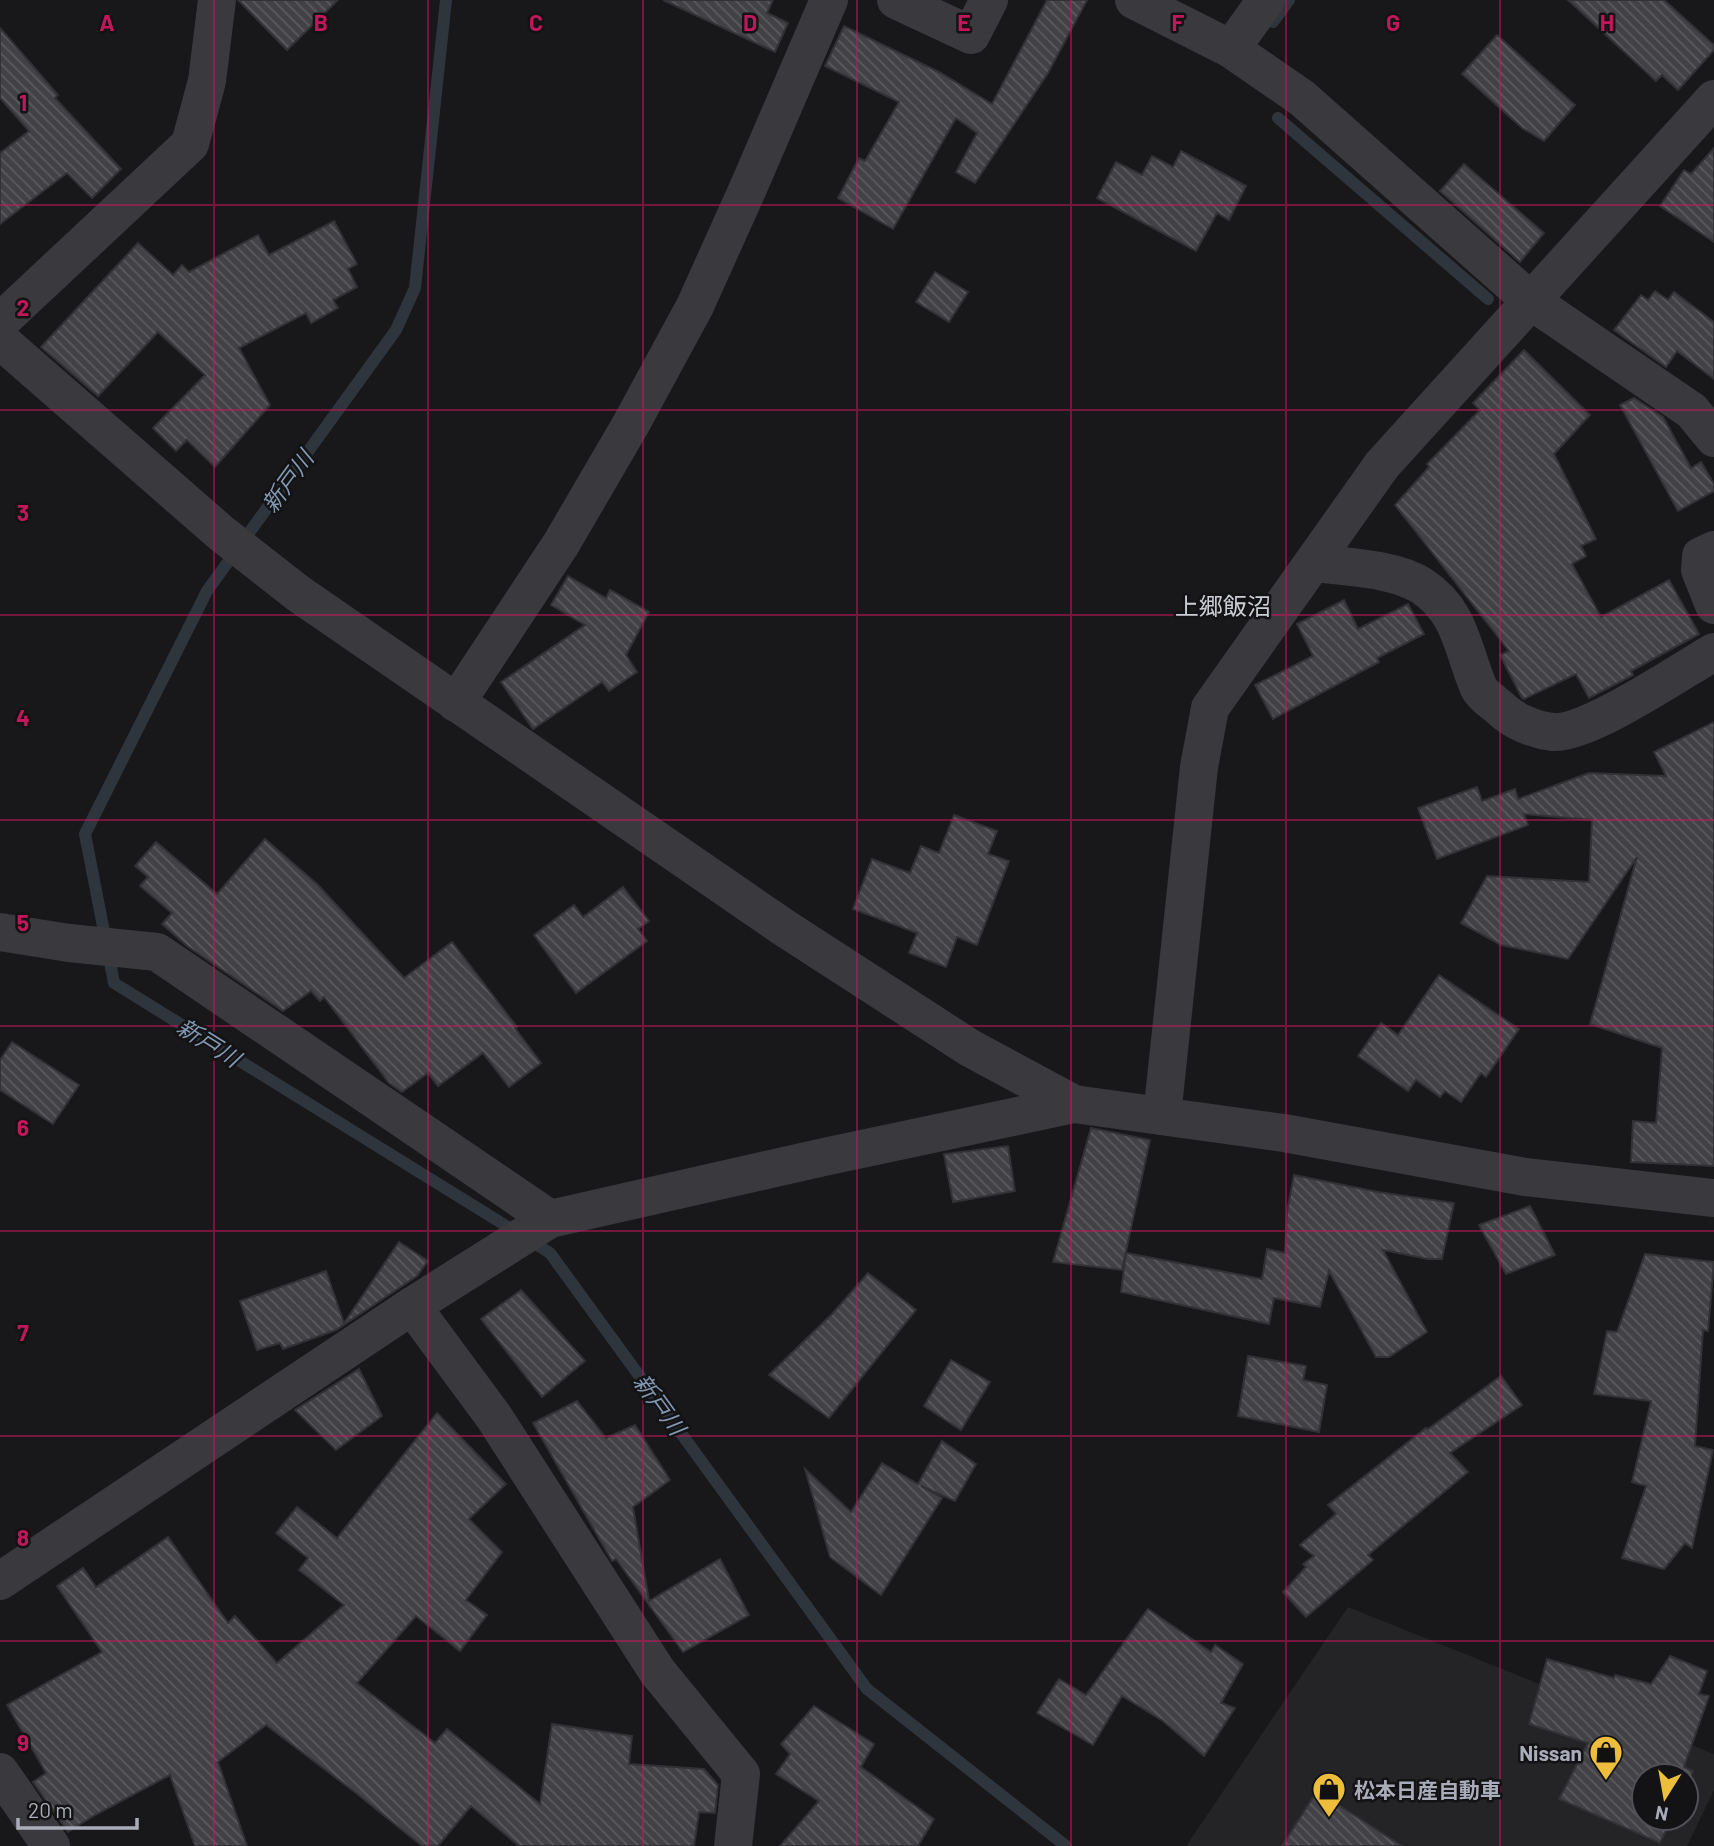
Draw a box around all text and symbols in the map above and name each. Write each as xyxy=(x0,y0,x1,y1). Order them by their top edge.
text: A xyxy=(99,8,115,36)
text: B xyxy=(314,8,328,36)
text: C xyxy=(529,8,543,36)
text: D xyxy=(743,8,757,36)
text: E xyxy=(957,8,971,36)
text: F xyxy=(1172,8,1185,36)
text: G xyxy=(1386,8,1400,36)
text: H xyxy=(1600,8,1614,36)
text: 1 xyxy=(19,88,27,116)
text: 2 xyxy=(17,293,29,321)
water label: 新戸川 xyxy=(255,442,320,517)
text: 3 xyxy=(17,498,29,526)
district label: 上郷飯沼 xyxy=(1175,591,1271,620)
text: 4 xyxy=(16,703,30,731)
text: 5 xyxy=(17,908,29,936)
water label: 新戸川 xyxy=(172,1012,248,1074)
text: 6 xyxy=(17,1113,29,1141)
text: 7 xyxy=(17,1318,29,1346)
water label: 新戸川 xyxy=(628,1368,693,1443)
text: 8 xyxy=(17,1523,29,1551)
text: 9 xyxy=(17,1728,29,1756)
shop icon: Nissan xyxy=(1587,1733,1625,1782)
place label: Nissan xyxy=(1519,1740,1582,1765)
north arrow xyxy=(1630,1762,1700,1832)
shop icon: 松本日産自動車 xyxy=(1310,1770,1348,1819)
place label: 松本日産自動車 xyxy=(1354,1777,1501,1802)
scale bar xyxy=(18,1786,136,1830)
text: 20 m xyxy=(28,1797,73,1822)
text: N xyxy=(1653,1802,1670,1827)

